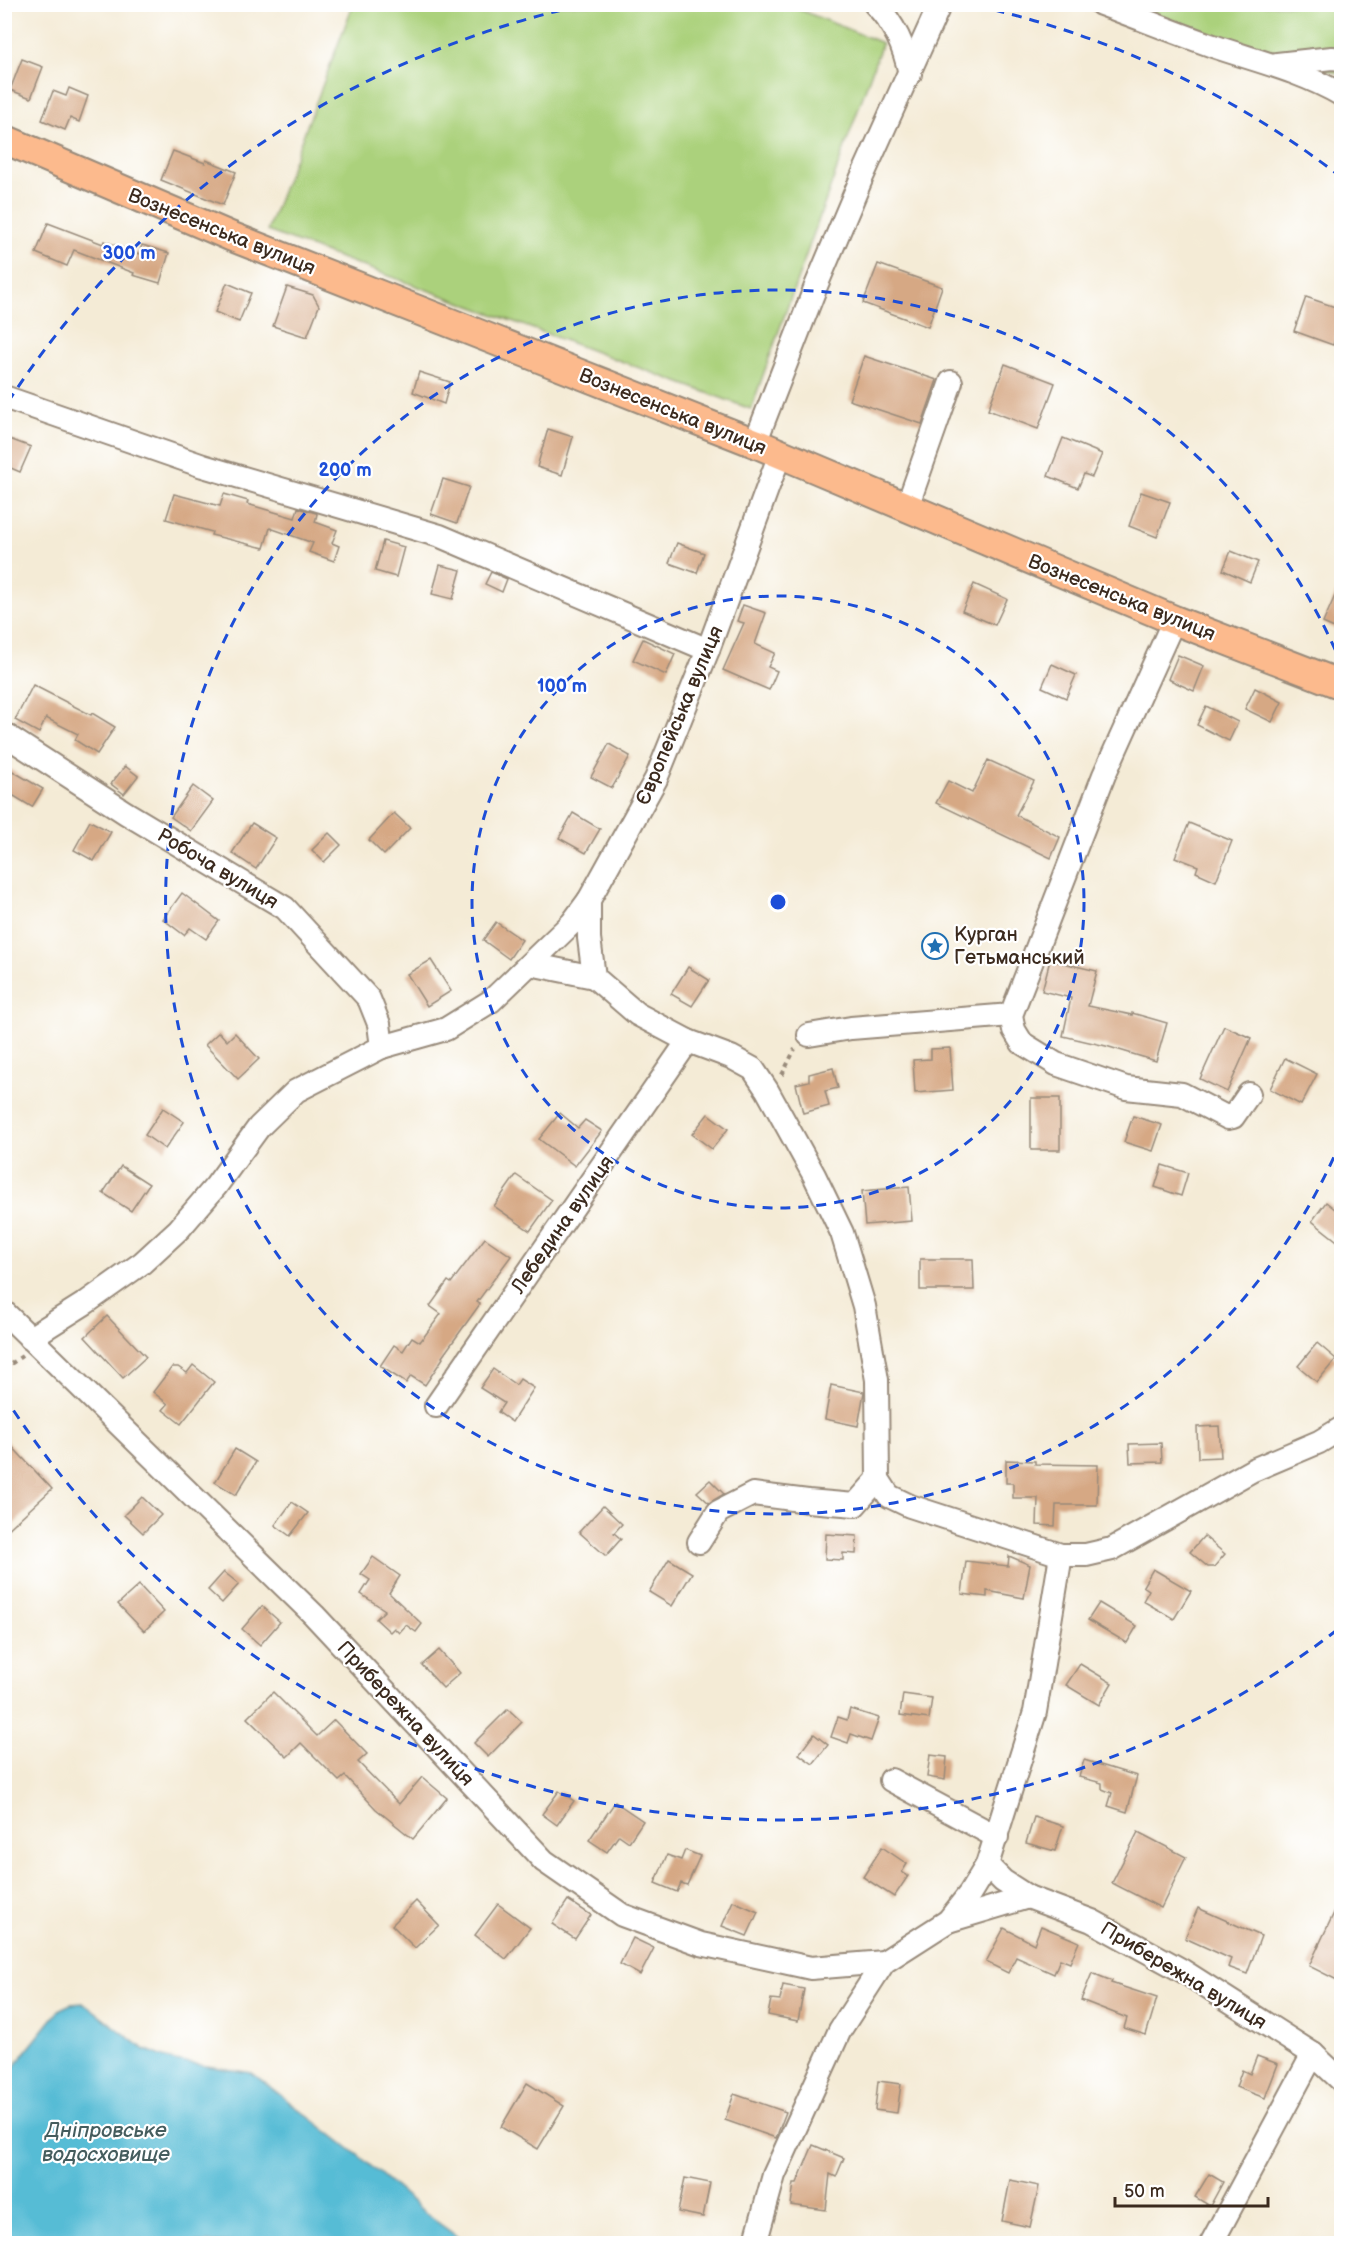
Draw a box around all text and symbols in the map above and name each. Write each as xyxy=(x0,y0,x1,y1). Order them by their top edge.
street label: Вознесенська вулиця xyxy=(125,183,319,280)
text: 300 m xyxy=(102,243,156,264)
street label: Вознесенська вулиця xyxy=(576,363,770,460)
text: 200 m xyxy=(318,460,372,481)
street label: Вознесенська вулиця xyxy=(1025,549,1219,646)
street label: Європейська вулиця xyxy=(631,622,729,809)
text: 100 m xyxy=(537,676,587,697)
street label: Робоча вулиця xyxy=(153,823,282,914)
centre of rings xyxy=(768,892,788,912)
place label: Курган Гетьманський xyxy=(954,923,1085,970)
place icon: Курган Гетьманський xyxy=(920,931,950,961)
street label: Лебедина вулиця xyxy=(506,1151,619,1299)
street label: Прибережна вулиця xyxy=(332,1636,479,1791)
street label: Прибережна вулиця xyxy=(1096,1917,1271,2035)
water label: Дніпровське водосховище xyxy=(42,2118,170,2167)
scale bar xyxy=(1115,2170,1268,2208)
text: 50 m xyxy=(1124,2181,1165,2202)

